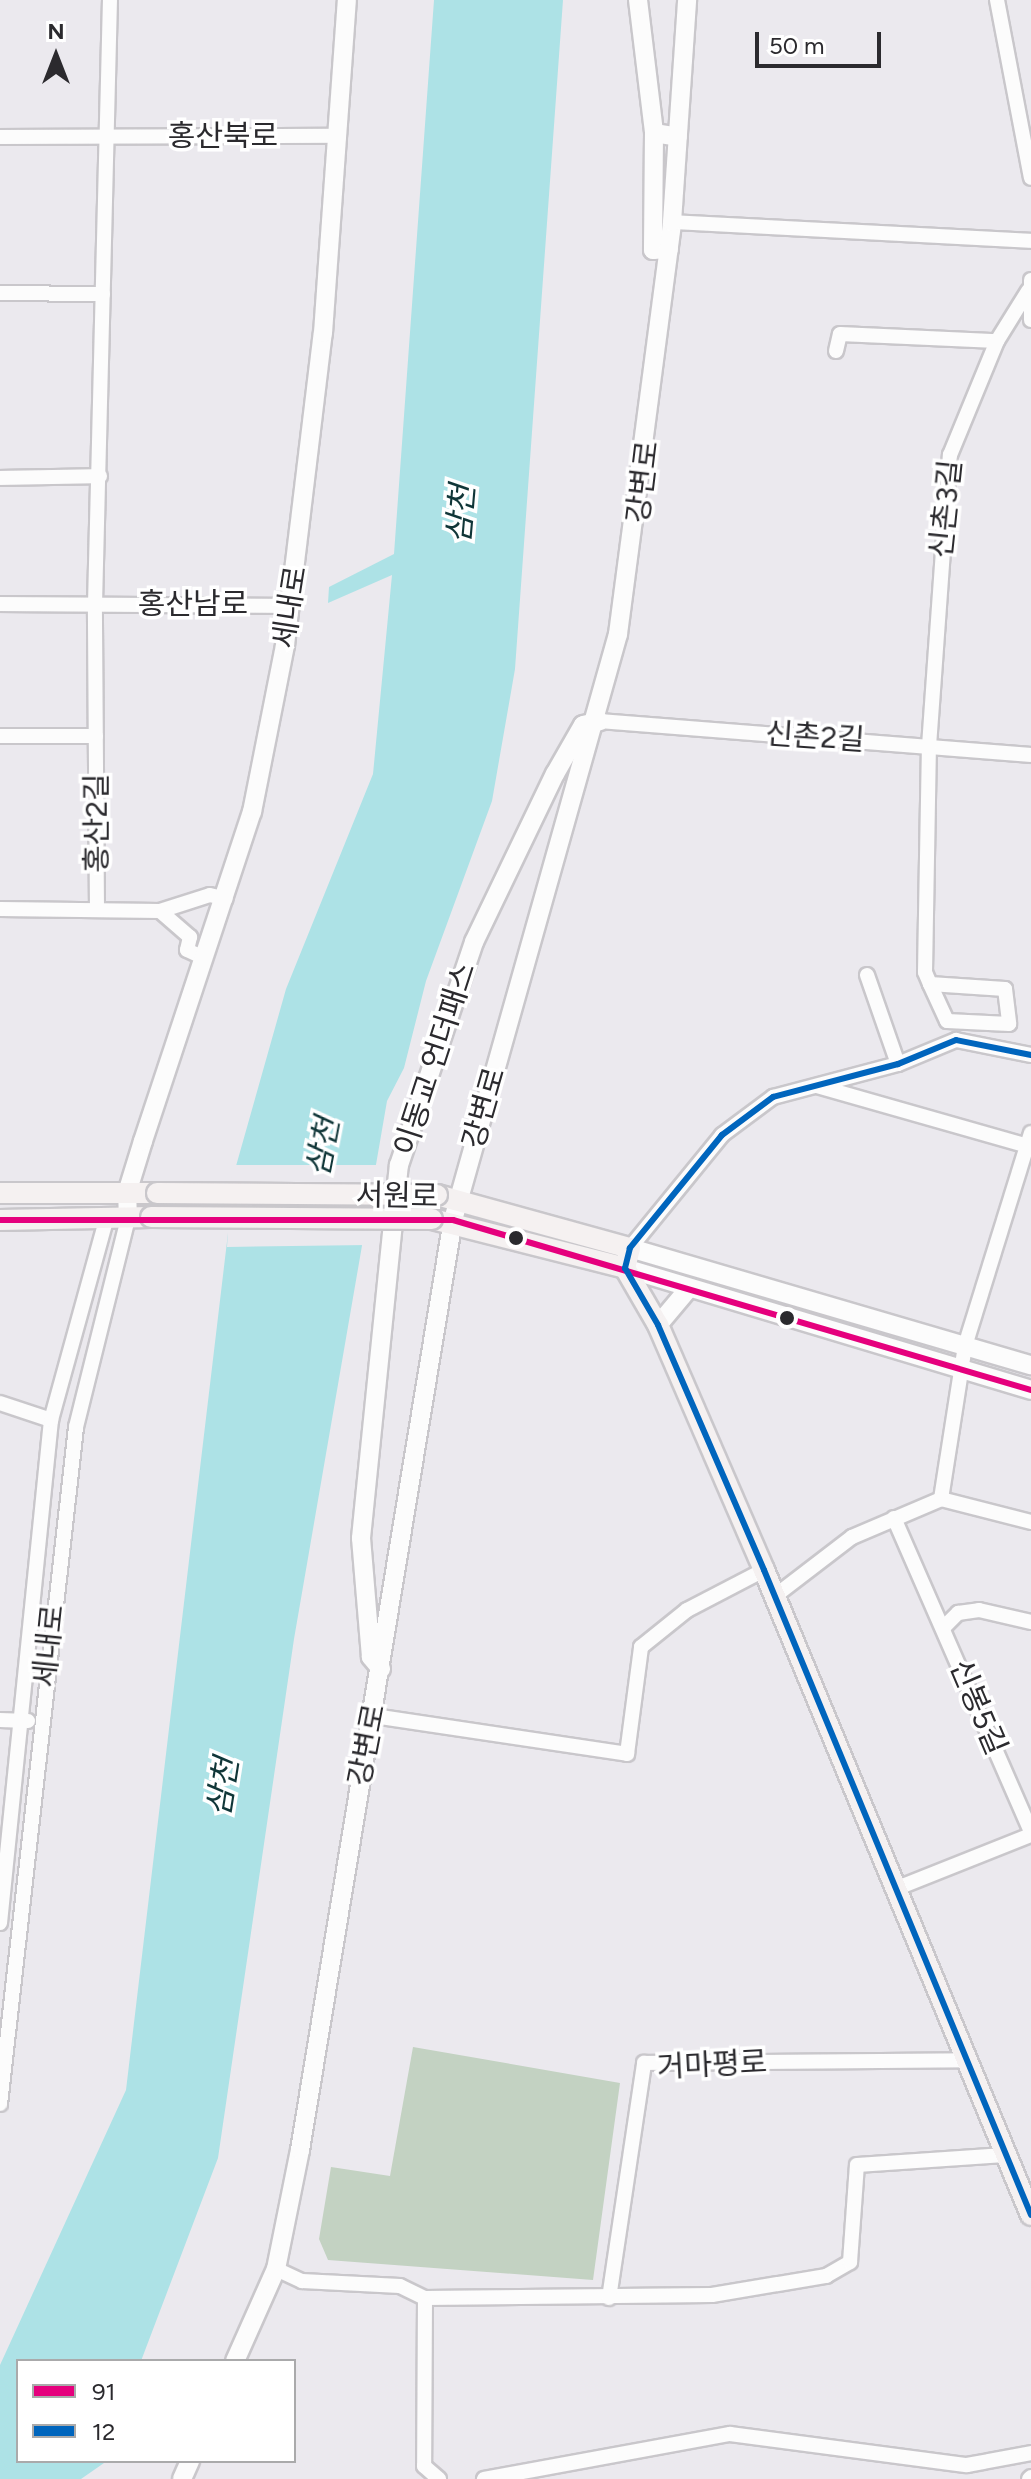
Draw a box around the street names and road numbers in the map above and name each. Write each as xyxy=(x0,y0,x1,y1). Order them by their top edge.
street label: 홍산북로 xyxy=(168,118,278,154)
street label: 강변로 xyxy=(620,439,666,525)
street label: 신촌3길 xyxy=(923,458,969,560)
street label: 세내로 xyxy=(266,563,314,651)
street label: 홍산남로 xyxy=(138,586,248,622)
street label: 신촌2길 xyxy=(764,716,866,758)
street label: 홍산2길 xyxy=(79,773,115,873)
street label: 이동교 언더패스 xyxy=(387,958,483,1160)
street label: 강변로 xyxy=(455,1063,513,1153)
street label: 서원로 xyxy=(355,1177,439,1215)
street label: 세내로 xyxy=(27,1603,71,1689)
street label: 신봉5길 xyxy=(942,1654,1014,1760)
street label: 강변로 xyxy=(341,1701,393,1789)
street label: 거마평로 xyxy=(656,2044,768,2086)

